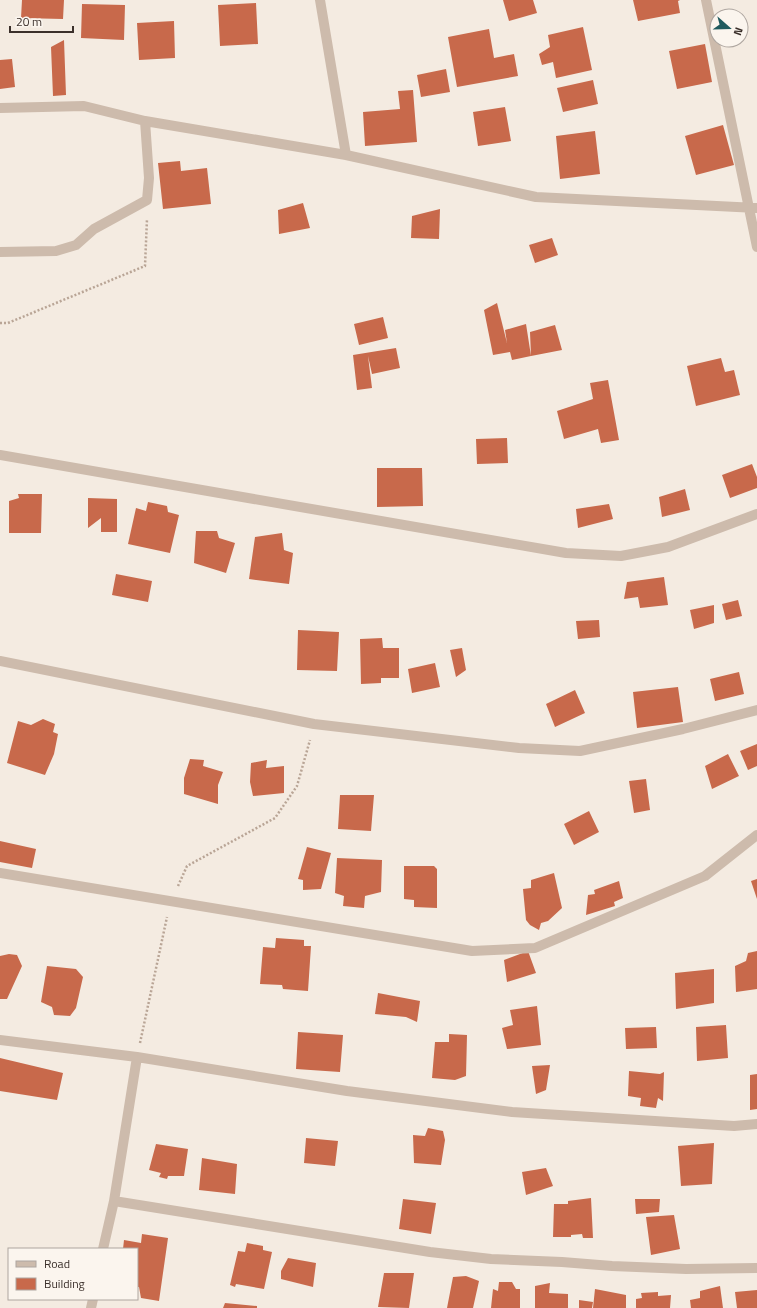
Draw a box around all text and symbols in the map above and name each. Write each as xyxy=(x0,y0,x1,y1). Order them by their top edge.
scale bar xyxy=(10,8,73,34)
north arrow xyxy=(709,8,749,48)
text: 20 m xyxy=(16,12,42,31)
text: N xyxy=(730,25,747,38)
legend xyxy=(8,1248,138,1300)
text: Road xyxy=(44,1254,70,1273)
text: Building xyxy=(44,1274,85,1293)

